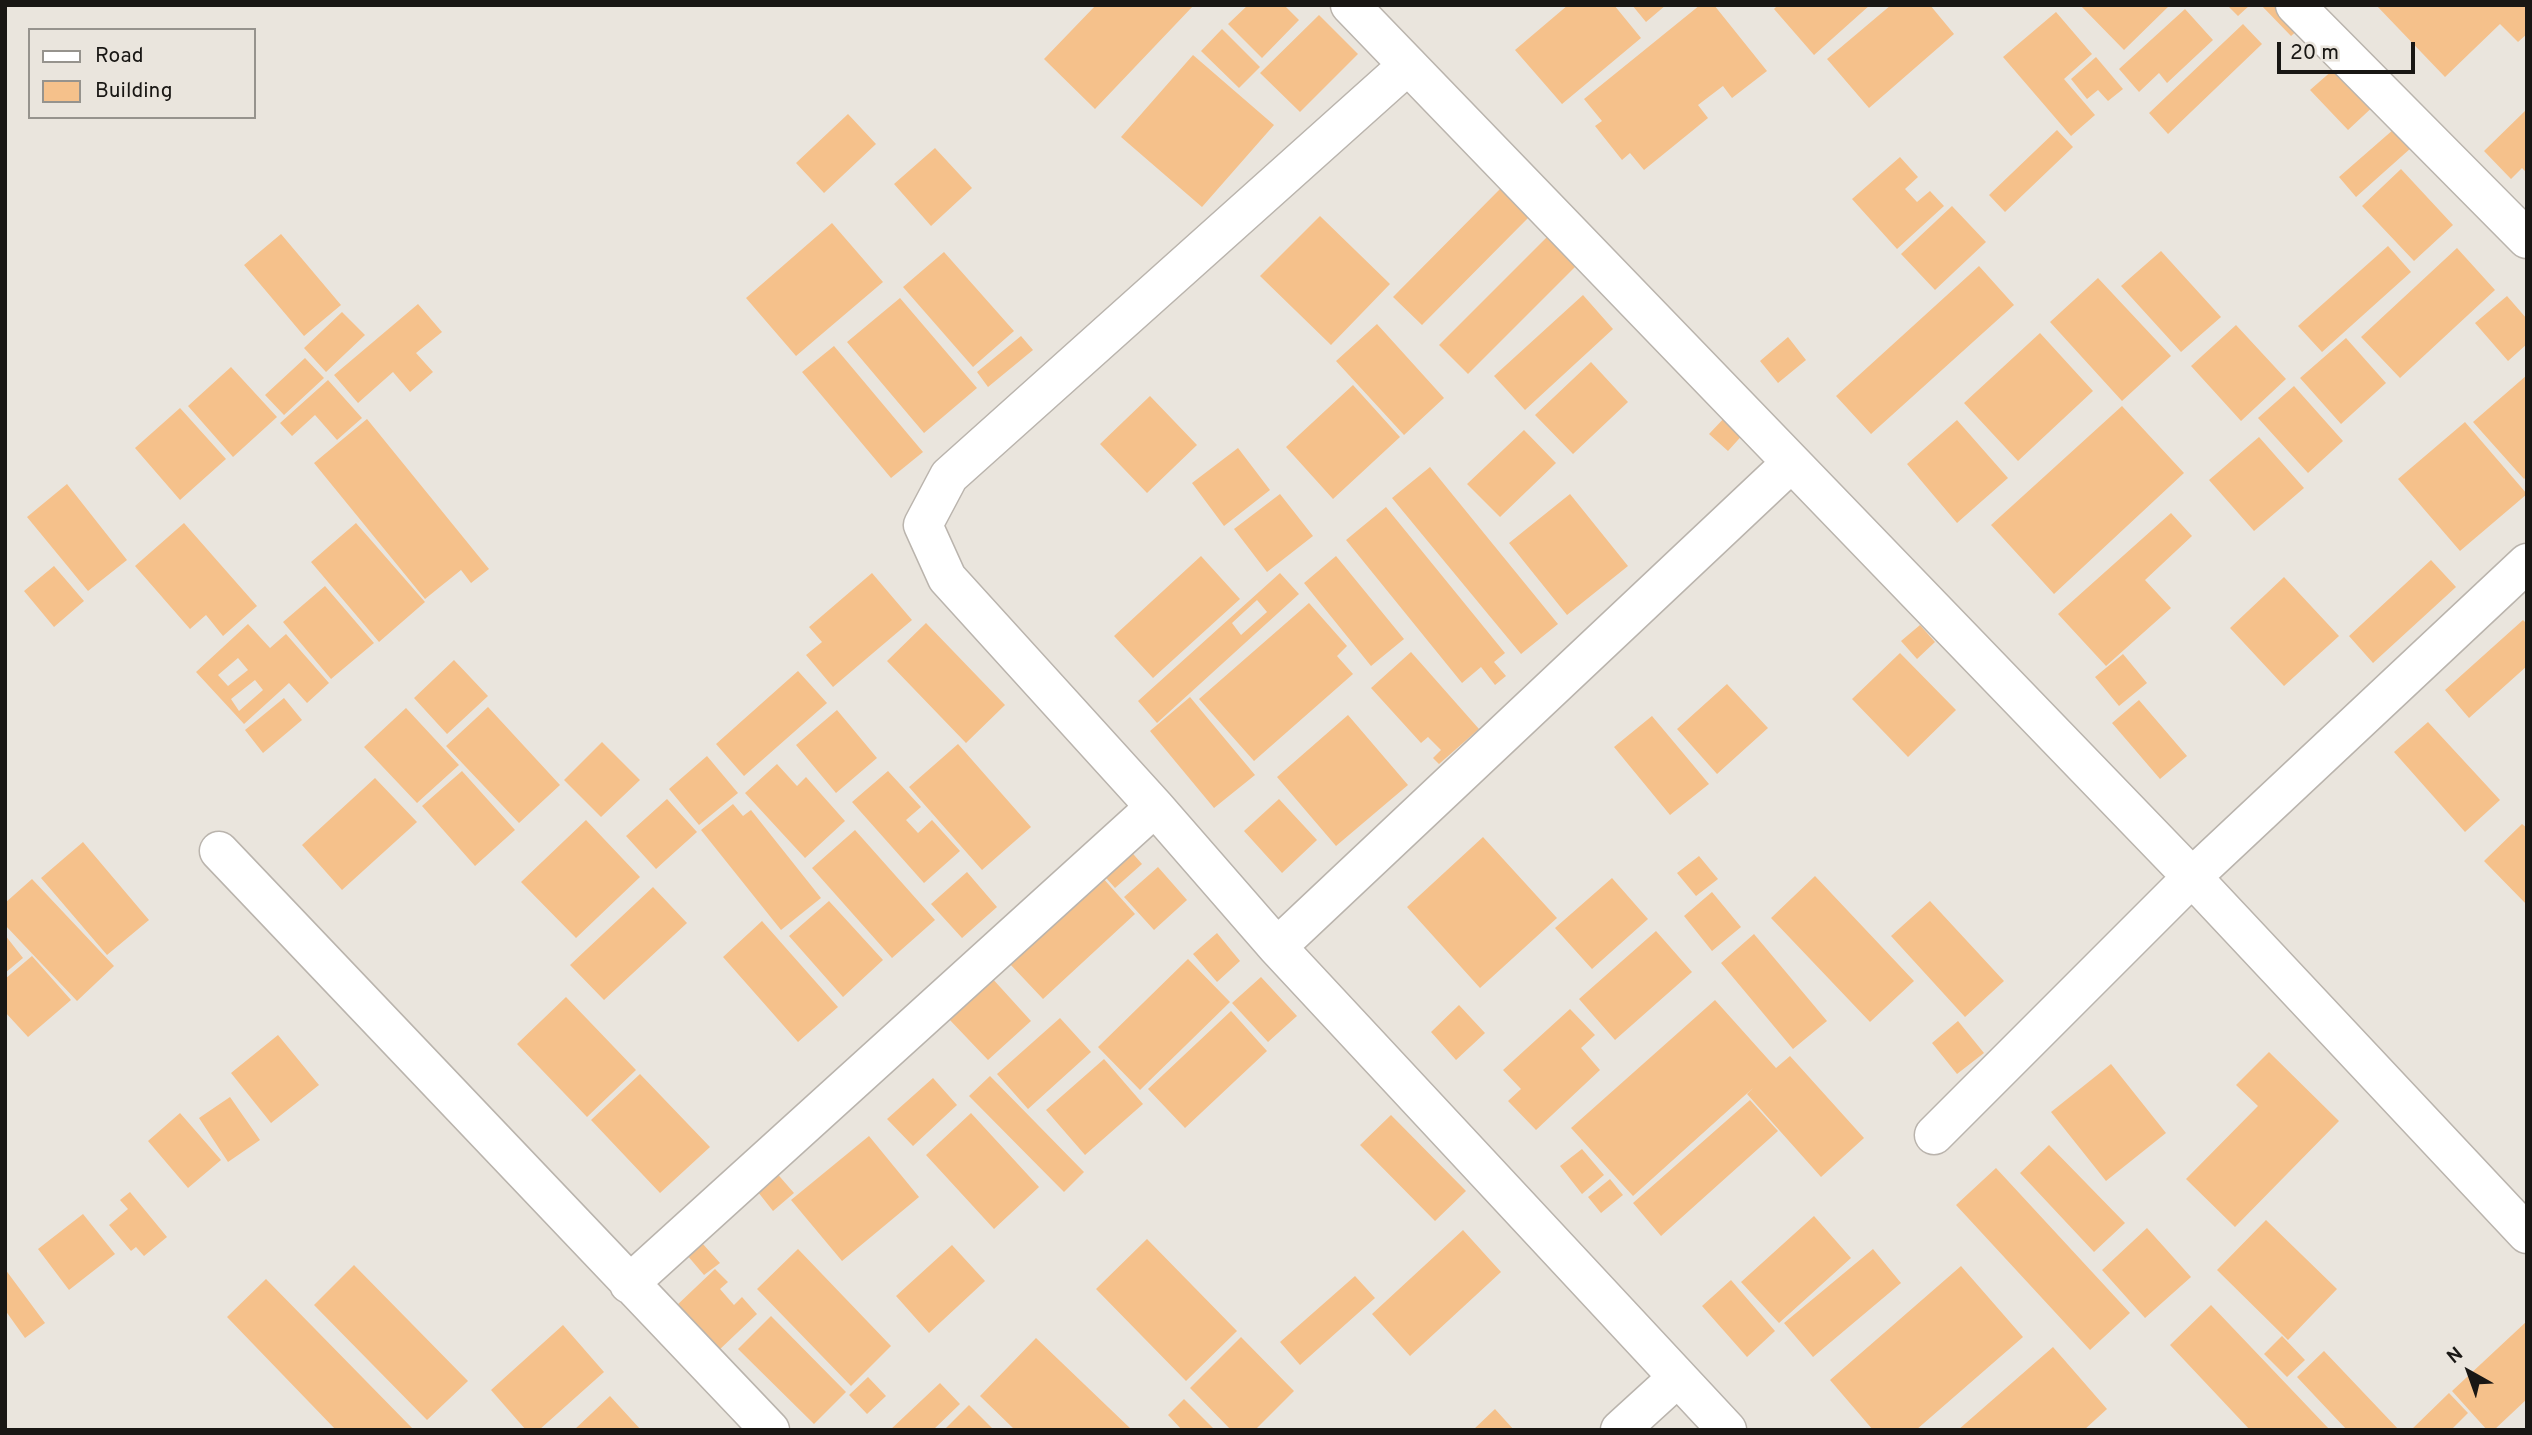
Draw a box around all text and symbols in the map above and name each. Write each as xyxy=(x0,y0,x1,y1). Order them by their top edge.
legend xyxy=(28,28,256,119)
scale bar xyxy=(2280,28,2418,72)
text: 20 m xyxy=(2290,40,2339,67)
text: Road xyxy=(95,43,144,70)
text: Building xyxy=(95,78,173,105)
north arrow xyxy=(2434,1337,2504,1407)
text: N xyxy=(2443,1342,2468,1369)

